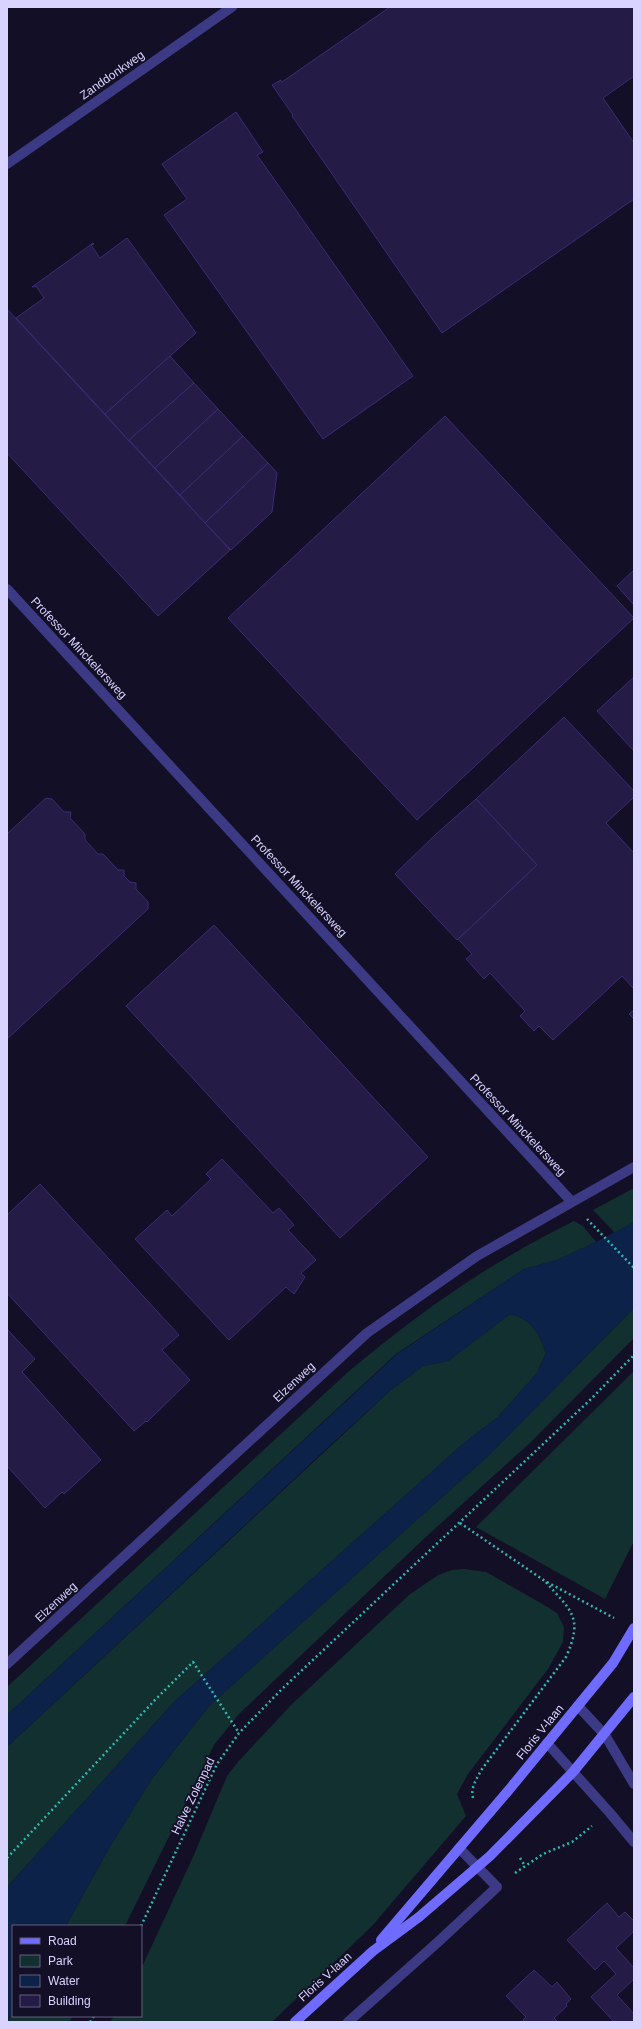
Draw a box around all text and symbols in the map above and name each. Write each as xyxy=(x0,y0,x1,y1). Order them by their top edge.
street label: Zanddonkweg xyxy=(77,48,147,102)
street label: Professor Minckelersweg xyxy=(28,594,130,702)
street label: Professor Minckelersweg xyxy=(248,832,350,940)
street label: Professor Minckelersweg xyxy=(467,1071,569,1179)
street label: Elzenweg xyxy=(270,1359,318,1405)
street label: Elzenweg xyxy=(32,1579,80,1625)
street label: Floris V-laan xyxy=(514,1702,566,1762)
street label: Halve Zolenpad xyxy=(168,1755,218,1837)
legend xyxy=(12,1925,142,2017)
text: Road xyxy=(48,1934,77,1948)
street label: Floris V-laan xyxy=(296,1949,354,2005)
text: Park xyxy=(48,1954,74,1968)
text: Water xyxy=(48,1974,80,1988)
text: Building xyxy=(48,1994,91,2008)

